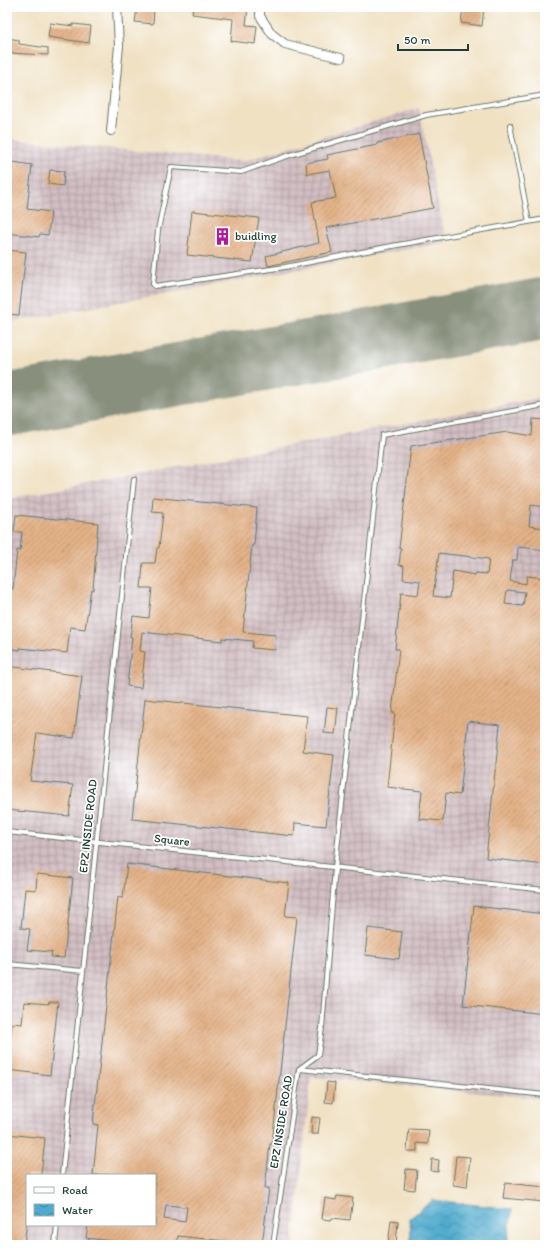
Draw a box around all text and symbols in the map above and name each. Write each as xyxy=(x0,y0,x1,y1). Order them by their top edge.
scale bar xyxy=(398,26,468,52)
text: 50 m xyxy=(404,33,430,47)
building icon: buidling xyxy=(212,226,232,246)
place label: buidling xyxy=(235,229,278,243)
street label: EPZ INSIDE ROAD xyxy=(76,778,100,873)
street label: Square xyxy=(153,831,191,849)
street label: EPZ INSIDE ROAD xyxy=(267,1074,295,1170)
legend xyxy=(26,1174,156,1226)
text: Road xyxy=(62,1183,88,1197)
text: Water xyxy=(62,1203,93,1217)

